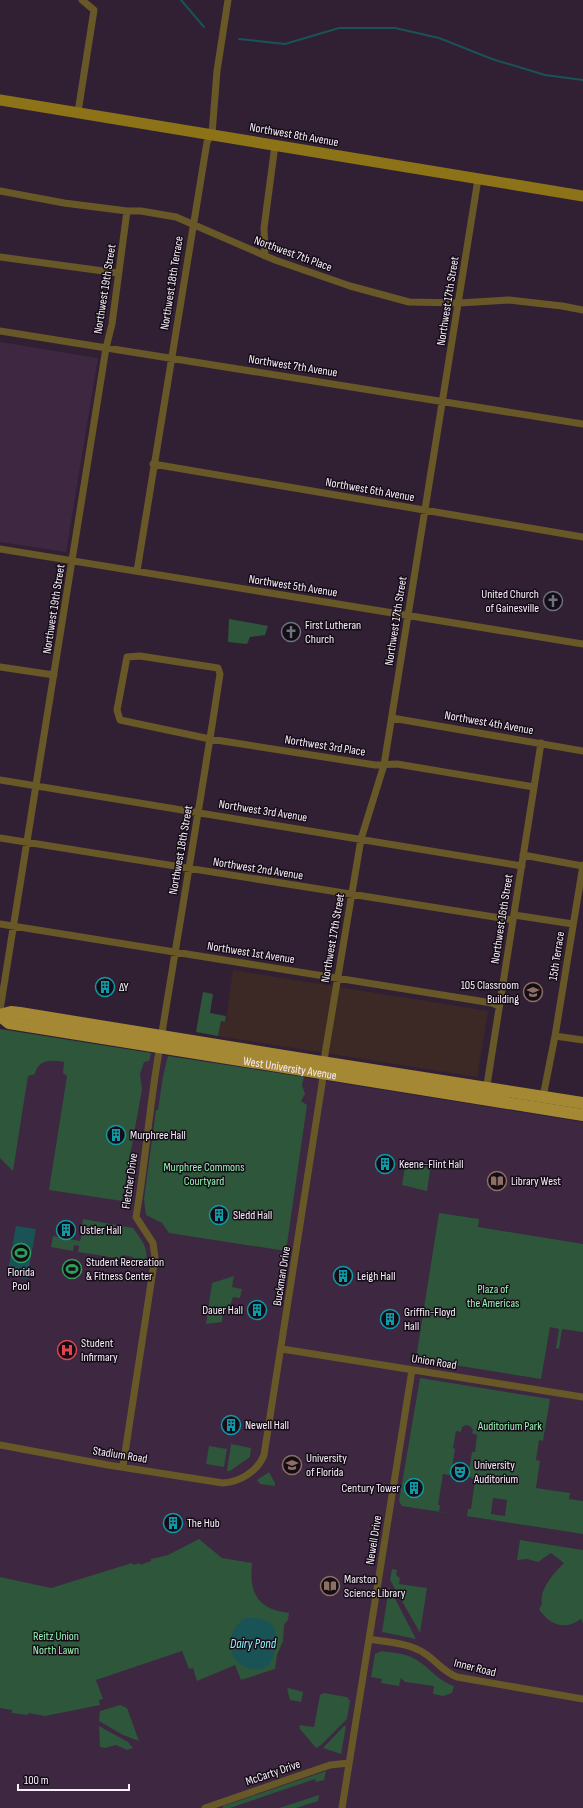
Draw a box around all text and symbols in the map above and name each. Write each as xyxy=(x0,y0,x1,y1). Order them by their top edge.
street label: Northwest 8th Avenue xyxy=(248,120,340,150)
street label: Northwest 7th Place xyxy=(252,233,334,275)
street label: Northwest 18th Terrace xyxy=(157,235,187,331)
street label: Northwest 19th Street xyxy=(91,243,120,335)
street label: Northwest 17th Street xyxy=(434,255,462,347)
street label: Northwest 7th Avenue xyxy=(247,352,339,380)
street label: Northwest 6th Avenue xyxy=(324,475,416,505)
street label: Northwest 19th Street xyxy=(40,563,69,655)
street label: Northwest 5th Avenue xyxy=(248,572,339,600)
street label: Northwest 17th Street xyxy=(382,575,410,667)
place label: United Church of Gainesville xyxy=(481,587,539,616)
church icon: United Church of Gainesville xyxy=(542,590,564,612)
place label: First Lutheran Church xyxy=(305,618,361,647)
church icon: First Lutheran Church xyxy=(280,621,302,643)
street label: Northwest 4th Avenue xyxy=(443,708,535,738)
street label: Northwest 3rd Place xyxy=(284,732,367,760)
street label: Northwest 3rd Avenue xyxy=(218,797,308,825)
street label: Northwest 18th Street xyxy=(166,804,196,896)
street label: Northwest 2nd Avenue xyxy=(212,854,304,884)
street label: Northwest 16th Street xyxy=(488,873,517,965)
street label: Northwest 17th Street xyxy=(318,892,348,984)
street label: 15th Terrace xyxy=(546,930,568,982)
street label: Northwest 1st Avenue xyxy=(206,939,296,967)
building icon: ΔΥ xyxy=(94,976,116,998)
place label: 105 Classroom Building xyxy=(461,978,519,1007)
place label: ΔΥ xyxy=(119,980,129,995)
school or university icon: 105 Classroom Building xyxy=(522,981,544,1003)
street label: West University Avenue xyxy=(242,1053,338,1083)
building icon: Murphree Hall xyxy=(105,1124,127,1146)
place label: Murphree Hall xyxy=(130,1128,186,1143)
street label: Fletcher Drive xyxy=(119,1152,141,1210)
building icon: Keene-Flint Hall xyxy=(374,1153,396,1175)
place label: Keene-Flint Hall xyxy=(399,1157,464,1172)
park label: Murphree Commons Courtyard xyxy=(163,1160,245,1189)
library icon: Library West xyxy=(486,1170,508,1192)
place label: Library West xyxy=(511,1174,561,1189)
building icon: Sledd Hall xyxy=(208,1204,230,1226)
place label: Sledd Hall xyxy=(233,1208,272,1223)
building icon: Ustler Hall xyxy=(55,1219,77,1241)
place label: Ustler Hall xyxy=(80,1223,122,1238)
sports icon: Florida Pool xyxy=(10,1242,32,1264)
street label: Buckman Drive xyxy=(270,1245,294,1307)
place label: Student Recreation & Fitness Center xyxy=(86,1255,164,1284)
sports icon: Student Recreation & Fitness Center xyxy=(61,1258,83,1280)
place label: Florida Pool xyxy=(7,1265,35,1294)
building icon: Leigh Hall xyxy=(332,1265,354,1287)
place label: Leigh Hall xyxy=(357,1269,395,1284)
park label: Plaza of the Americas xyxy=(467,1282,519,1311)
building icon: Dauer Hall xyxy=(246,1299,268,1321)
place label: Dauer Hall xyxy=(202,1303,243,1318)
place label: Griffin-Floyd Hall xyxy=(404,1305,456,1334)
building icon: Griffin-Floyd Hall xyxy=(379,1308,401,1330)
place label: Student Infirmary xyxy=(81,1336,118,1365)
hospital icon: Student Infirmary xyxy=(56,1339,78,1361)
street label: Union Road xyxy=(410,1351,458,1373)
building icon: Newell Hall xyxy=(220,1414,242,1436)
place label: Newell Hall xyxy=(245,1418,289,1433)
park label: Auditorium Park xyxy=(477,1419,542,1434)
street label: Stadium Road xyxy=(92,1443,148,1467)
place label: University of Florida xyxy=(306,1451,347,1480)
school or university icon: University of Florida xyxy=(281,1454,303,1476)
place label: University Auditorium xyxy=(473,1458,519,1487)
theatre icon: University Auditorium xyxy=(449,1461,471,1483)
building icon: Century Tower xyxy=(403,1477,425,1499)
place label: Century Tower xyxy=(342,1481,401,1496)
building icon: The Hub xyxy=(162,1512,184,1534)
street label: Newell Drive xyxy=(363,1514,385,1566)
place label: The Hub xyxy=(187,1516,220,1531)
place label: Marston Science Library xyxy=(344,1572,406,1601)
library icon: Marston Science Library xyxy=(319,1575,341,1597)
park label: Reitz Union North Lawn xyxy=(33,1629,79,1658)
water label: Dairy Pond xyxy=(230,1636,277,1652)
street label: Inner Road xyxy=(452,1656,498,1680)
street label: McCarty Drive xyxy=(244,1757,303,1789)
scale bar xyxy=(18,1766,129,1792)
text: 100 m xyxy=(24,1773,49,1788)

